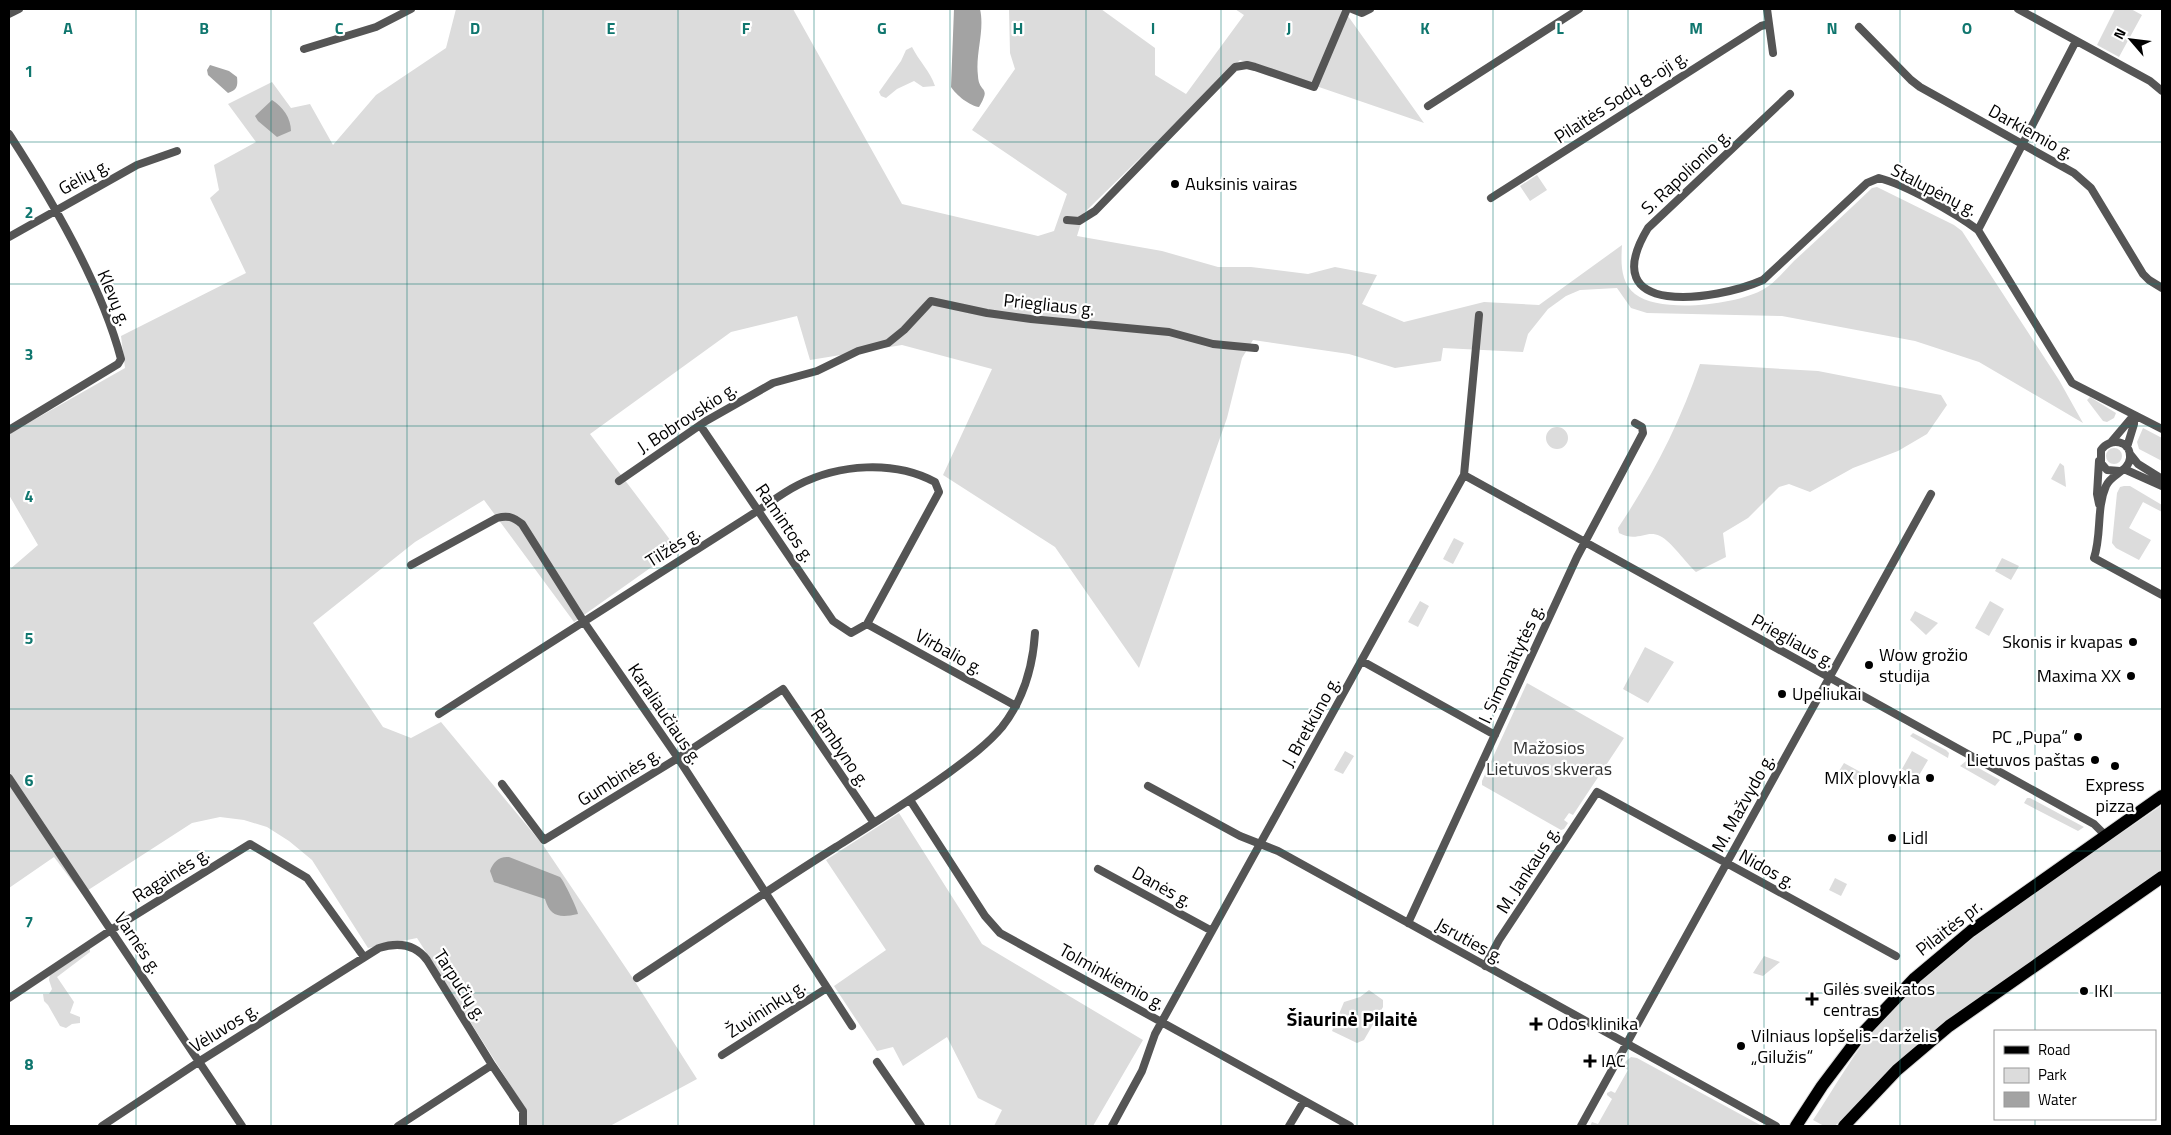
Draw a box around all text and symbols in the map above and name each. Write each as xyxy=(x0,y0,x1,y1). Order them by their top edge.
north arrow xyxy=(2106,15,2156,65)
text: A xyxy=(63,16,73,40)
text: B xyxy=(199,16,209,40)
text: C xyxy=(335,16,344,40)
text: D xyxy=(470,16,480,40)
text: E xyxy=(607,16,616,40)
text: F xyxy=(742,16,751,40)
text: G xyxy=(877,16,887,40)
text: H xyxy=(1013,16,1023,40)
text: I xyxy=(1151,16,1155,40)
text: J xyxy=(1287,16,1291,40)
text: K xyxy=(1420,16,1430,40)
text: L xyxy=(1556,16,1564,40)
text: M xyxy=(1689,16,1703,40)
text: N xyxy=(1826,16,1838,40)
text: O xyxy=(1962,16,1972,40)
text: N xyxy=(2108,24,2131,43)
street label: Pilaitės Sodų 8-oji g. xyxy=(1549,43,1693,150)
text: 1 xyxy=(25,59,33,83)
street label: Darkiemio g. xyxy=(1984,97,2079,166)
street label: S. Rapolionio g. xyxy=(1635,123,1737,221)
street label: Gėlių g. xyxy=(53,151,114,202)
street label: Stalupėnų g. xyxy=(1886,156,1982,223)
place label: Auksinis vairas xyxy=(1185,170,1297,197)
marker: Auksinis vairas xyxy=(1169,178,1181,190)
text: 2 xyxy=(25,200,33,224)
street label: Klevų g. xyxy=(91,266,138,330)
street label: Priegliaus g. xyxy=(1002,286,1096,323)
text: 3 xyxy=(25,342,33,366)
street label: J. Bobrovskio g. xyxy=(631,375,742,460)
street label: Ramintos g. xyxy=(749,478,822,568)
text: 4 xyxy=(25,484,34,508)
street label: Tilžės g. xyxy=(640,519,705,574)
street label: I. Simonaitytės g. xyxy=(1471,600,1550,728)
street label: Priegliaus g. xyxy=(1747,607,1840,675)
street label: Virbalio g. xyxy=(910,622,988,681)
text: 5 xyxy=(25,626,34,650)
place label: Skonis ir kvapas xyxy=(2002,628,2123,655)
marker: Skonis ir kvapas xyxy=(2127,636,2139,648)
place label: Wow grožio studija xyxy=(1879,641,1968,689)
street label: Karaliaučiaus g. xyxy=(622,658,709,770)
marker: Wow grožio studija xyxy=(1863,659,1875,671)
place label: Maxima XX xyxy=(2037,662,2121,689)
marker: Maxima XX xyxy=(2125,670,2137,682)
street label: J. Bretkūno g. xyxy=(1275,671,1347,772)
place label: Upeliukai xyxy=(1792,680,1861,707)
marker: Upeliukai xyxy=(1776,688,1788,700)
street label: Rambyno g. xyxy=(804,703,877,792)
place label: PC „Pupa“ xyxy=(1992,723,2068,750)
marker: PC „Pupa“ xyxy=(2072,731,2084,743)
park label: Mažosios Lietuvos skveras xyxy=(1486,734,1612,782)
street label: Gumbinės g. xyxy=(572,740,665,813)
place label: Lietuvos paštas xyxy=(1967,746,2085,773)
street label: M. Mažvydo g. xyxy=(1704,749,1781,857)
marker: Lietuvos paštas xyxy=(2089,754,2101,766)
marker: Express pizza xyxy=(2109,760,2121,772)
place label: MIX plovykla xyxy=(1824,764,1920,791)
text: 6 xyxy=(25,768,34,792)
place label: Express pizza xyxy=(2085,771,2145,819)
marker: MIX plovykla xyxy=(1924,772,1936,784)
street label: M. Jankaus g. xyxy=(1489,821,1566,919)
place label: Lidl xyxy=(1902,824,1928,851)
marker: Lidl xyxy=(1886,832,1898,844)
street label: Ragainės g. xyxy=(127,840,215,909)
street label: Nidos g. xyxy=(1734,842,1800,895)
street label: Danės g. xyxy=(1127,859,1197,914)
street label: Pilaitės pr. xyxy=(1910,893,1988,962)
street label: Varnės g. xyxy=(108,906,169,979)
text: 7 xyxy=(25,910,33,934)
street label: Įsruties g. xyxy=(1432,911,1509,970)
street label: Tolminkiemio g. xyxy=(1054,936,1170,1017)
street label: Tarpučių g. xyxy=(427,944,494,1026)
street label: Žuvininkų g. xyxy=(721,973,811,1044)
place label: Gilės sveikatos centras xyxy=(1823,975,1935,1023)
place label: IKI xyxy=(2094,977,2113,1004)
marker: IKI xyxy=(2078,985,2090,997)
marker: Gilės sveikatos centras xyxy=(1805,992,1819,1006)
street label: Vėluvos g. xyxy=(184,996,263,1059)
district label: Šiaurinė Pilaitė xyxy=(1287,1003,1417,1034)
place label: Odos klinika xyxy=(1547,1010,1638,1037)
marker: Odos klinika xyxy=(1529,1017,1543,1031)
place label: Vilniaus lopšelis-darželis „Gilužis“ xyxy=(1751,1022,1937,1070)
legend xyxy=(1994,1030,2156,1120)
text: Road xyxy=(2038,1038,2070,1061)
marker: Vilniaus lopšelis-darželis „Gilužis“ xyxy=(1735,1040,1747,1052)
place label: IAC xyxy=(1601,1047,1626,1074)
text: 8 xyxy=(25,1052,34,1076)
marker: IAC xyxy=(1583,1054,1597,1068)
text: Park xyxy=(2038,1063,2067,1086)
text: Water xyxy=(2038,1088,2077,1111)

